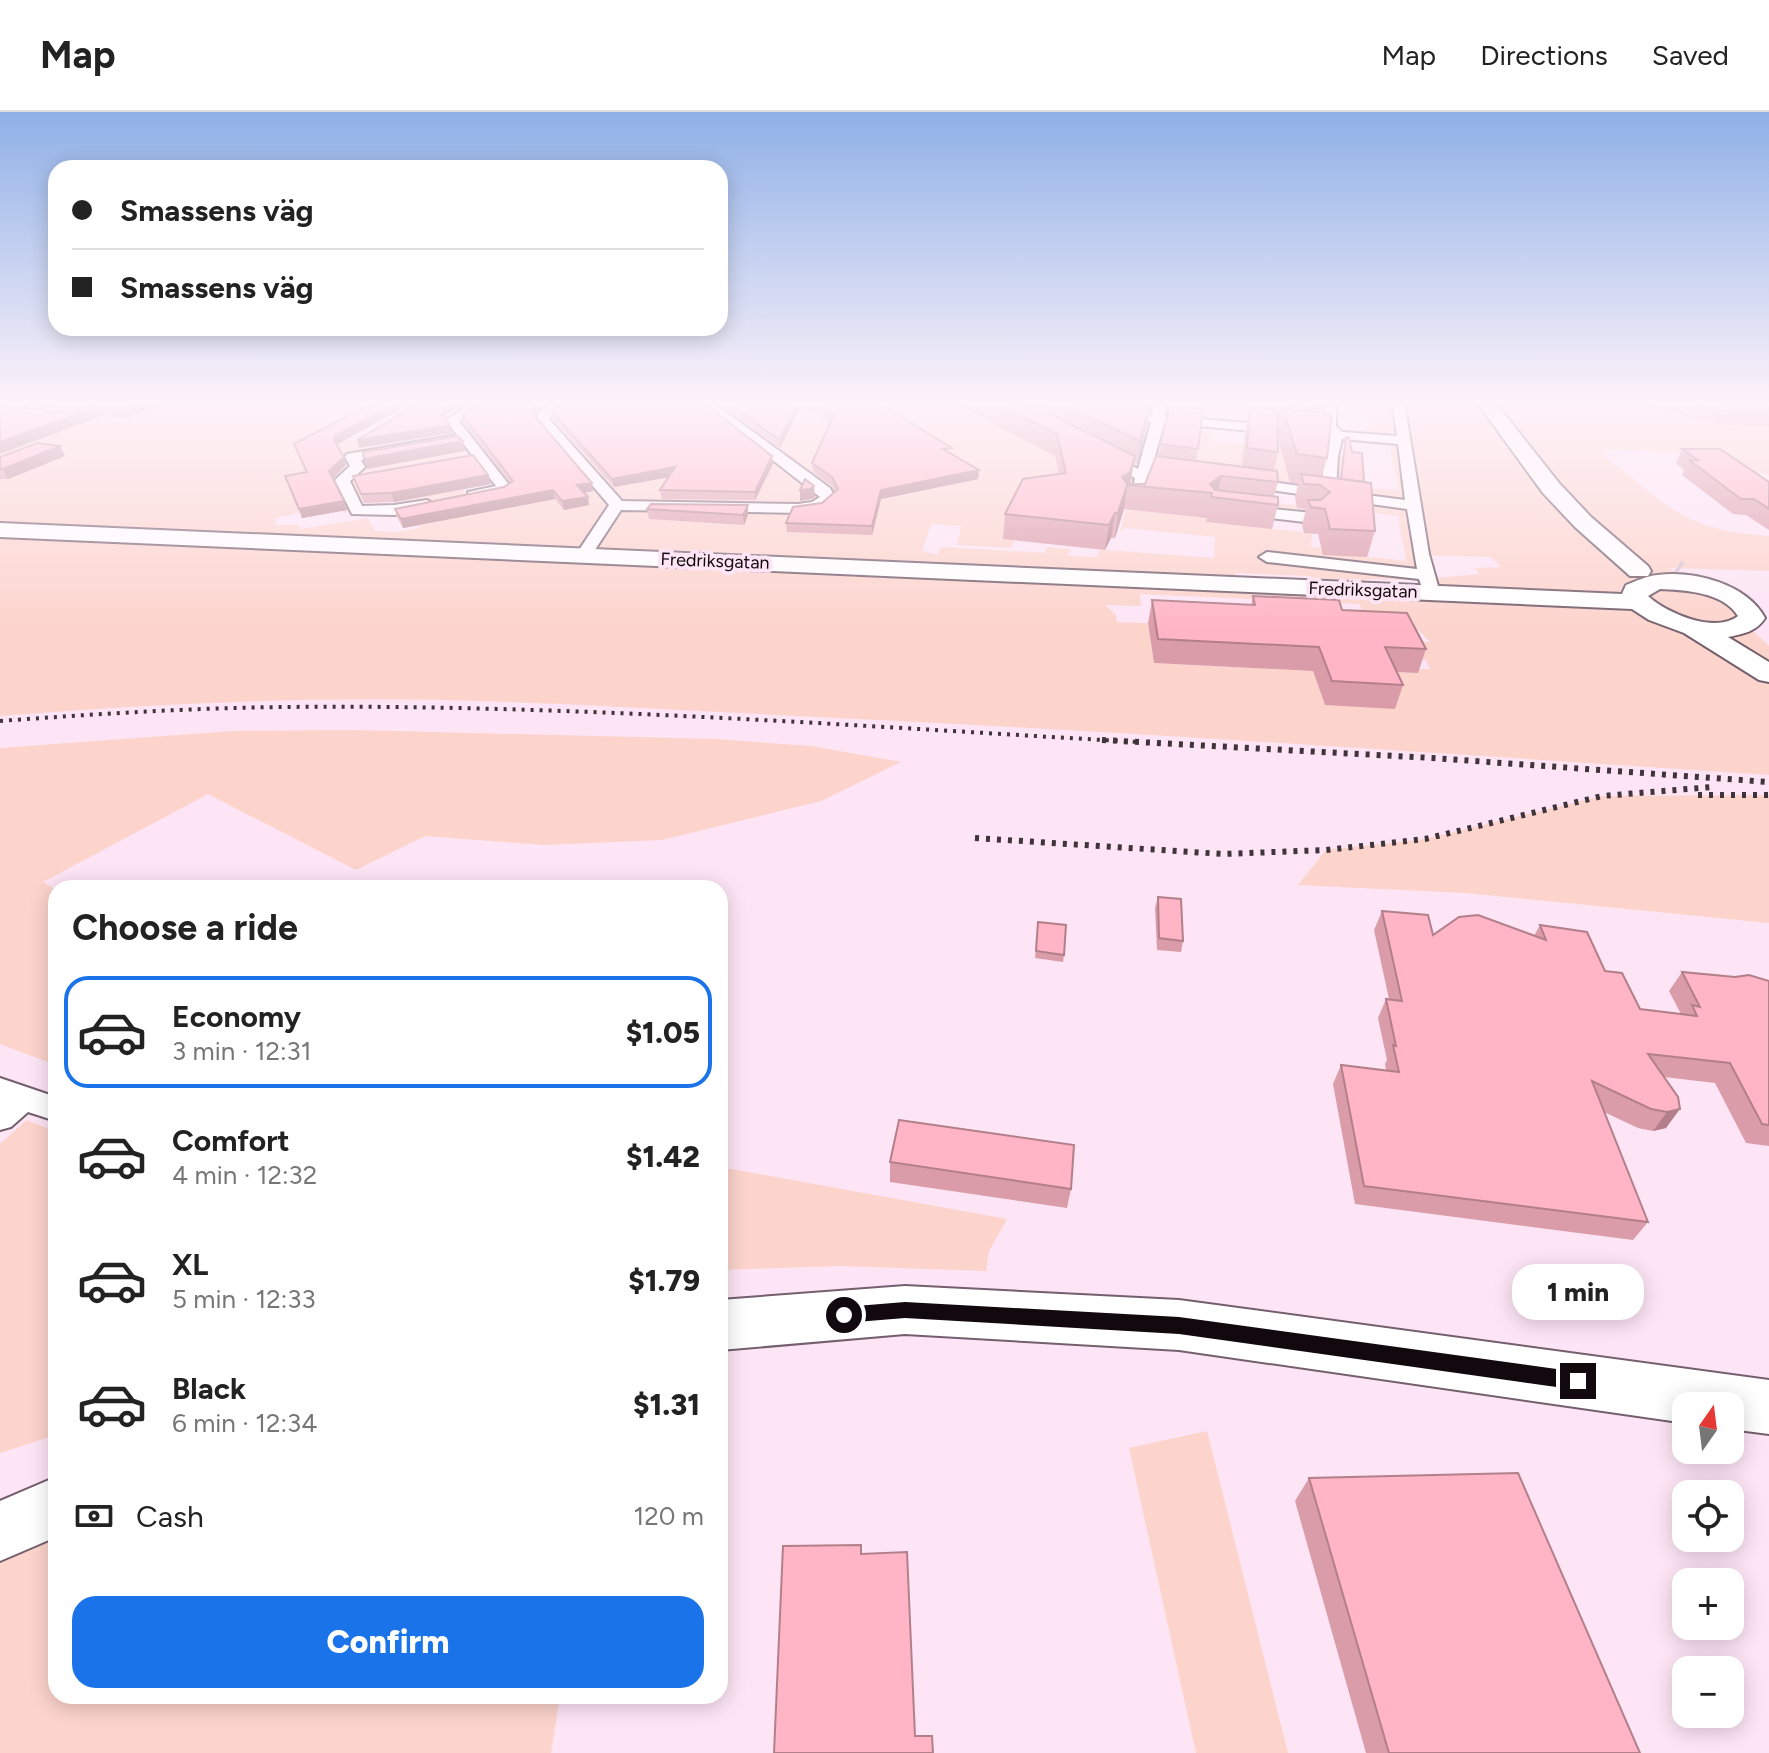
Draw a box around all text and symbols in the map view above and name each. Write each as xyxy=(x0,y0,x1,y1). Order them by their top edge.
text: Map xyxy=(40,32,116,78)
text: Map xyxy=(1382,38,1436,72)
text: Directions xyxy=(1480,38,1608,72)
text: Saved xyxy=(1652,38,1729,72)
text: Smassens väg xyxy=(120,192,314,229)
text: Smassens väg xyxy=(120,269,314,306)
street label: Fredriksgatan xyxy=(660,548,770,574)
street label: Fredriksgatan xyxy=(1308,577,1418,603)
text: Choose a ride xyxy=(72,906,298,949)
icon: car xyxy=(76,996,148,1068)
text: Economy xyxy=(172,998,301,1035)
text: $1.05 xyxy=(626,1014,700,1051)
text: 3 min · 12:31 xyxy=(172,1035,311,1067)
icon: car xyxy=(76,1120,148,1192)
text: Comfort xyxy=(172,1122,290,1159)
text: $1.42 xyxy=(626,1138,700,1175)
text: 4 min · 12:32 xyxy=(172,1159,317,1191)
icon: car xyxy=(76,1244,148,1316)
text: XL xyxy=(172,1246,208,1283)
text: $1.79 xyxy=(628,1262,700,1299)
callout: 1 min xyxy=(1512,1265,1644,1321)
text: 1 min xyxy=(1547,1276,1609,1308)
text: 5 min · 12:33 xyxy=(172,1283,316,1315)
route start xyxy=(826,1297,862,1333)
route end xyxy=(1560,1363,1596,1399)
icon: car xyxy=(76,1368,148,1440)
text: Black xyxy=(172,1370,246,1407)
text: $1.31 xyxy=(633,1386,700,1423)
north arrow xyxy=(1672,1392,1744,1464)
map controls xyxy=(1672,1392,1744,1728)
text: 6 min · 12:34 xyxy=(172,1407,317,1439)
button: locate xyxy=(1672,1480,1744,1552)
icon: cash xyxy=(72,1494,116,1538)
text: Cash xyxy=(136,1498,204,1535)
text: 120 m xyxy=(634,1500,704,1532)
button: + xyxy=(1672,1568,1744,1640)
button: Confirm xyxy=(72,1596,704,1688)
button: − xyxy=(1672,1656,1744,1728)

